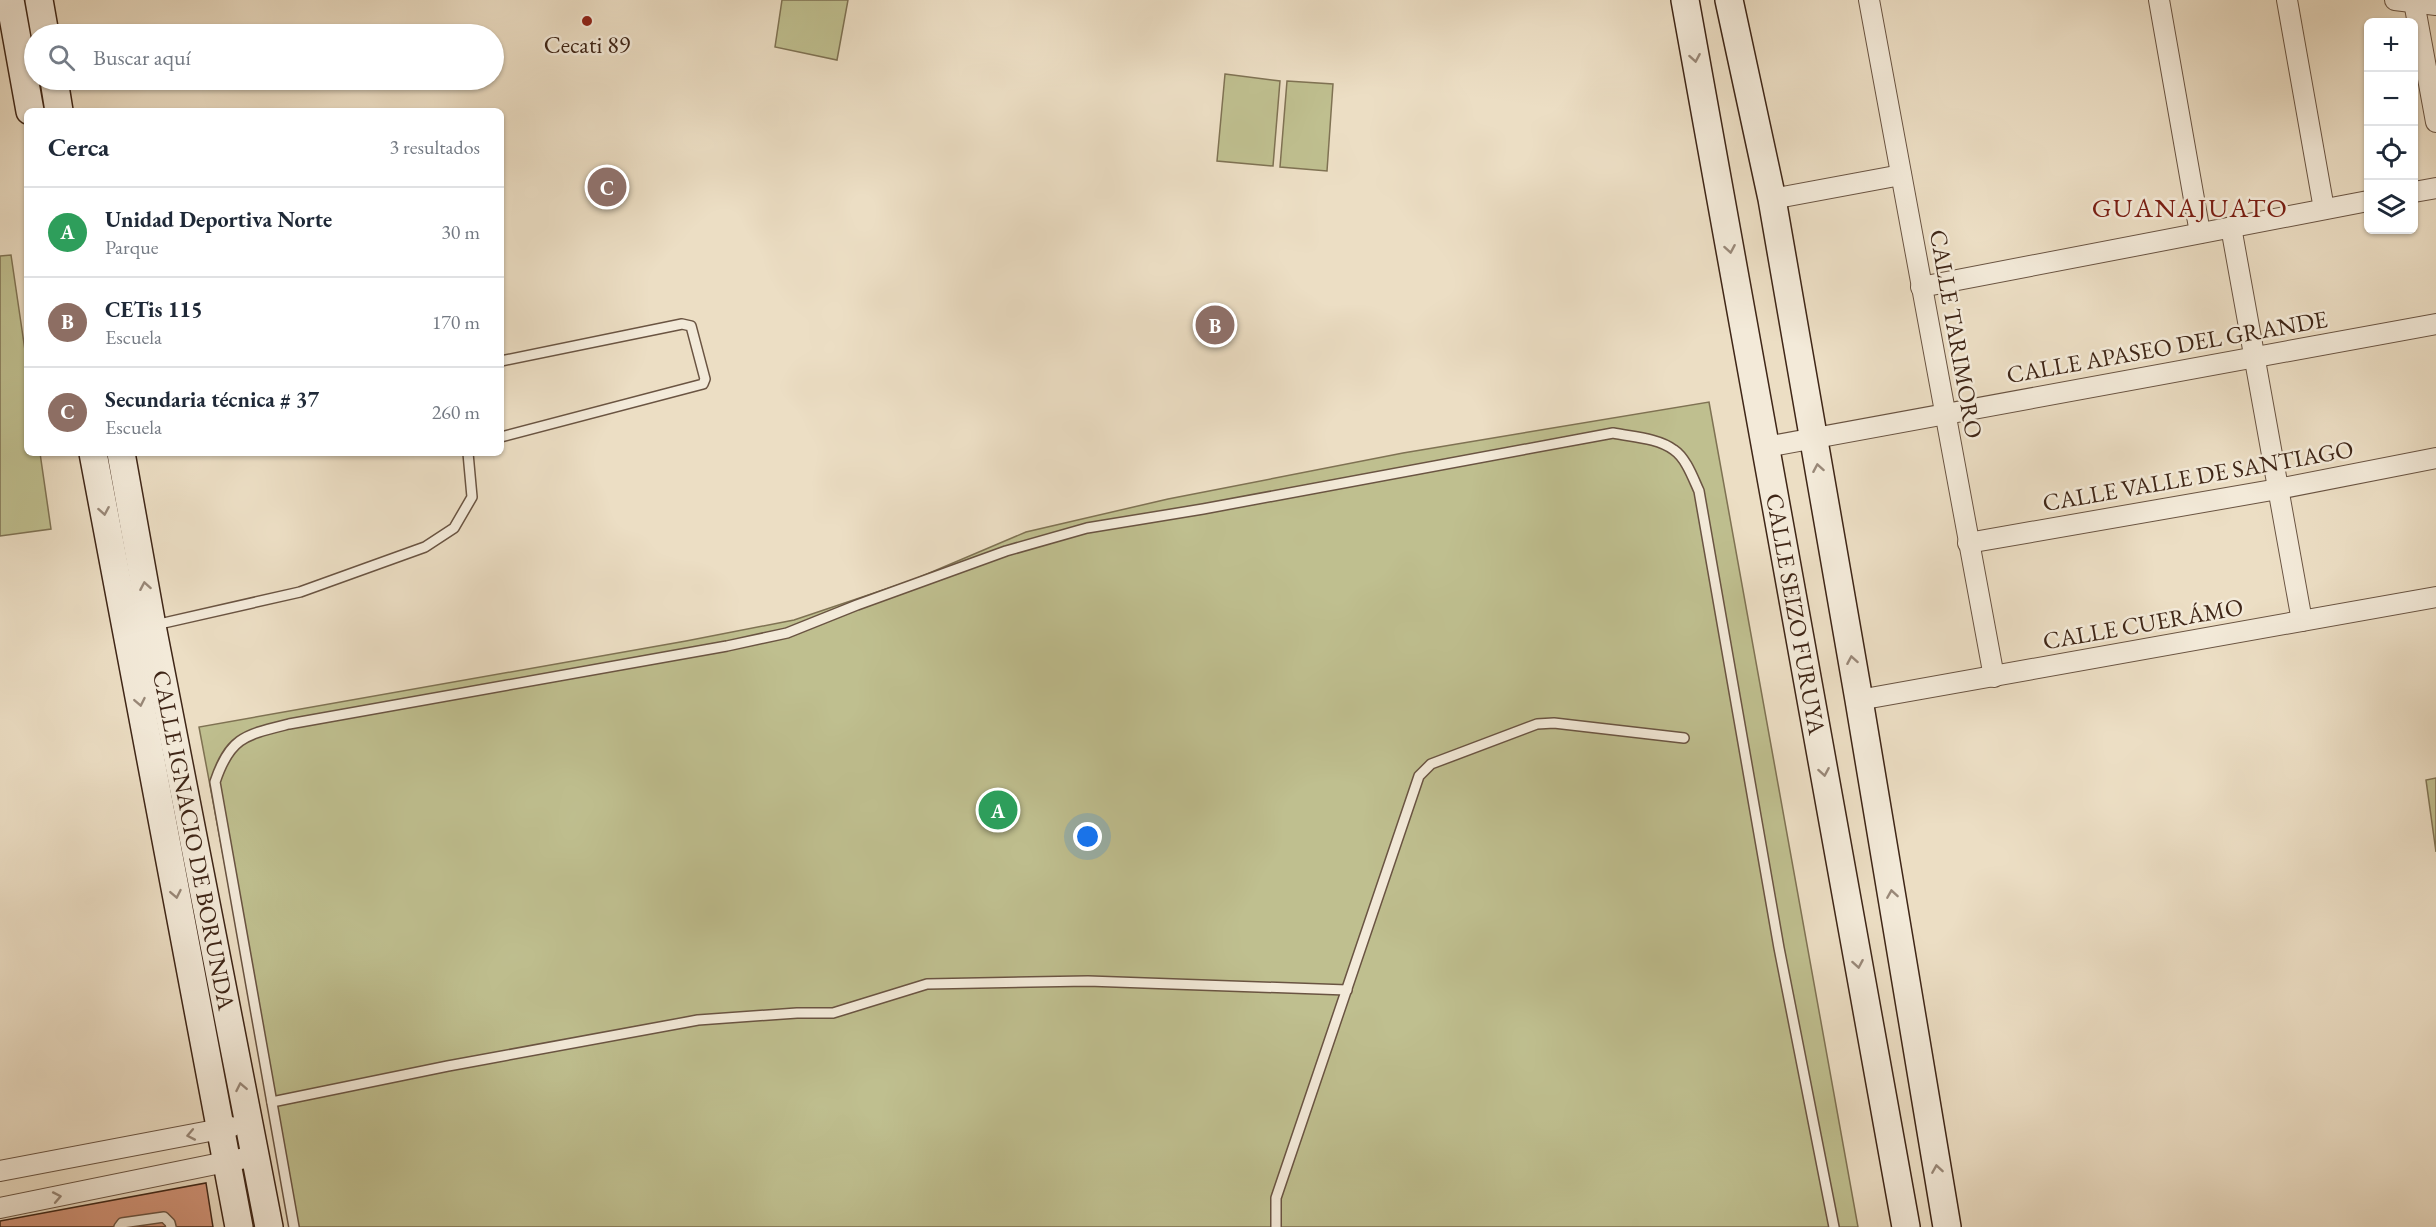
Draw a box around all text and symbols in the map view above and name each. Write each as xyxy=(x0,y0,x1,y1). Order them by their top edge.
marker: Cecati 89 xyxy=(580,14,594,28)
map controls xyxy=(2364,18,2418,234)
button: + xyxy=(2364,18,2418,72)
search box xyxy=(24,24,504,90)
place label: Cecati 89 xyxy=(544,29,631,60)
icon: search xyxy=(45,41,78,74)
text: Buscar aquí xyxy=(93,43,191,72)
one-way arrow xyxy=(1688,52,1701,62)
button: − xyxy=(2364,72,2418,126)
button: locate xyxy=(2364,126,2418,180)
text: Cerca xyxy=(48,130,109,164)
text: 3 resultados xyxy=(389,134,480,160)
pin: C xyxy=(588,164,626,210)
button: layers xyxy=(2364,180,2418,234)
district label: GUANAJUATO xyxy=(2092,190,2288,225)
text: Unidad Deportiva Norte xyxy=(105,205,332,234)
text: A xyxy=(60,219,75,245)
text: 30 m xyxy=(441,219,480,245)
street label: CALLE TARIMORO xyxy=(1923,227,1990,441)
text: Parque xyxy=(105,234,158,260)
one-way arrow xyxy=(1723,244,1736,254)
text: CETis 115 xyxy=(105,295,203,324)
pin: B xyxy=(1196,302,1234,348)
street label: CALLE APASEO DEL GRANDE xyxy=(2004,303,2330,390)
text: B xyxy=(61,309,74,335)
text: 170 m xyxy=(432,309,480,335)
text: Escuela xyxy=(105,324,162,350)
text: Secundaria técnica # 37 xyxy=(105,385,319,414)
text: C xyxy=(60,399,75,425)
text: 260 m xyxy=(432,399,480,425)
text: Escuela xyxy=(105,414,162,440)
street label: CALLE VALLE DE SANTIAGO xyxy=(2040,433,2356,518)
one-way arrow xyxy=(1812,464,1824,473)
street label: CALLE SEIZO FURUYA xyxy=(1759,491,1833,738)
one-way arrow xyxy=(97,505,110,515)
one-way arrow xyxy=(139,582,152,592)
street label: CALLE CUERÁMO xyxy=(2040,591,2246,656)
one-way arrow xyxy=(1846,656,1859,666)
street label: CALLE IGNACIO DE BORUNDA xyxy=(146,667,243,1013)
one-way arrow xyxy=(133,697,146,707)
one-way arrow xyxy=(1817,767,1830,777)
pin: A xyxy=(978,788,1018,832)
your location xyxy=(1073,822,1102,851)
one-way arrow xyxy=(169,889,182,899)
one-way arrow xyxy=(1886,889,1898,899)
one-way arrow xyxy=(1852,959,1864,969)
one-way arrow xyxy=(235,1082,248,1092)
one-way arrow xyxy=(187,1128,197,1141)
one-way arrow xyxy=(1932,1165,1944,1174)
one-way arrow xyxy=(52,1191,62,1204)

